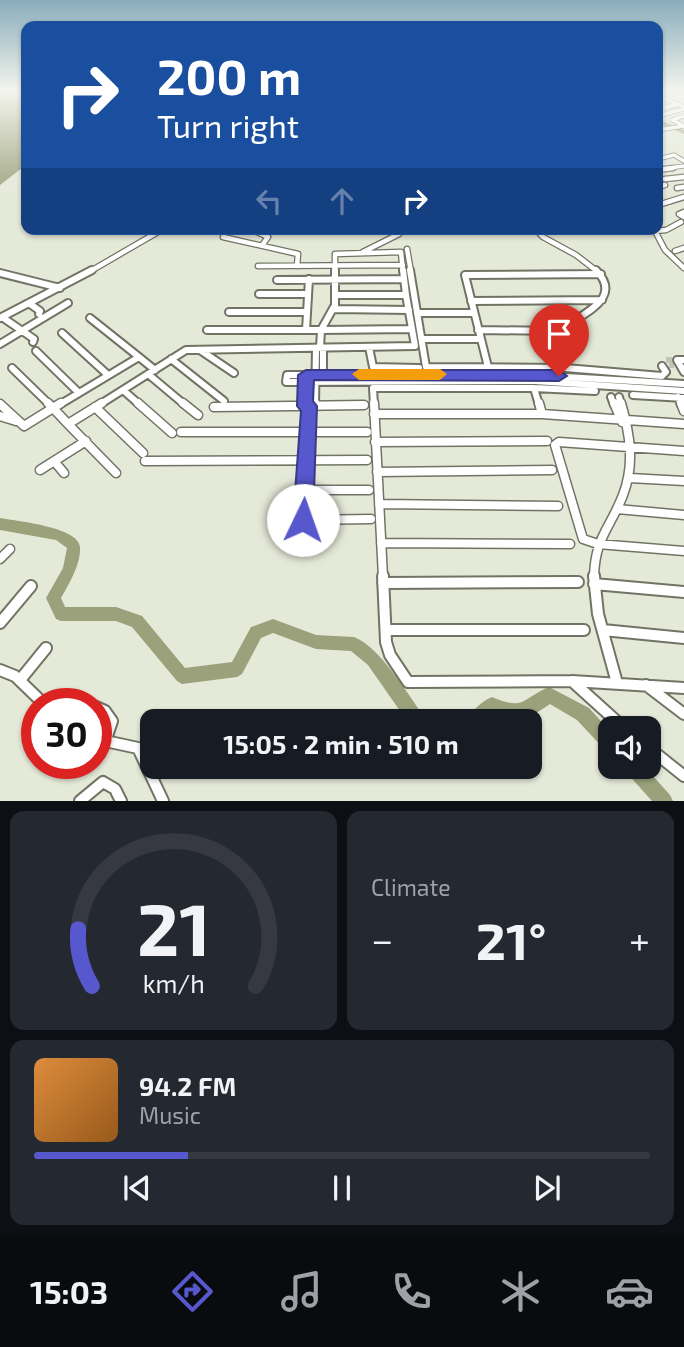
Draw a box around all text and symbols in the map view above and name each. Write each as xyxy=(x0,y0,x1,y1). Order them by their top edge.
text: 200 m xyxy=(157,46,301,105)
icon: right xyxy=(42,49,133,140)
text: Turn right xyxy=(157,106,299,144)
icon: left xyxy=(250,182,288,220)
icon: ahead xyxy=(323,182,361,220)
icon: right xyxy=(396,182,434,220)
pin xyxy=(529,304,589,376)
icon: arrive xyxy=(540,315,578,353)
position arrow xyxy=(266,483,340,557)
speed limit sign: 30 xyxy=(21,688,112,779)
map controls xyxy=(598,716,661,779)
button: sound xyxy=(598,716,661,779)
text: 15:05 · 2 min · 510 m xyxy=(223,728,459,759)
text: Climate xyxy=(371,873,451,901)
text: 21 xyxy=(137,884,210,972)
text: 21° xyxy=(476,908,546,970)
text: − xyxy=(371,916,393,962)
text: + xyxy=(629,916,650,962)
text: km/h xyxy=(142,968,205,998)
text: 94.2 FM xyxy=(139,1070,236,1101)
text: Music xyxy=(139,1101,201,1129)
icon: previous xyxy=(118,1169,156,1207)
icon: pause xyxy=(323,1169,361,1207)
icon: next xyxy=(528,1169,566,1207)
icon: directions xyxy=(168,1267,217,1316)
icon: music xyxy=(277,1267,326,1316)
icon: phone xyxy=(387,1267,436,1316)
icon: climate xyxy=(496,1267,545,1316)
icon: car xyxy=(605,1267,654,1316)
text: 15:03 xyxy=(30,1272,108,1310)

